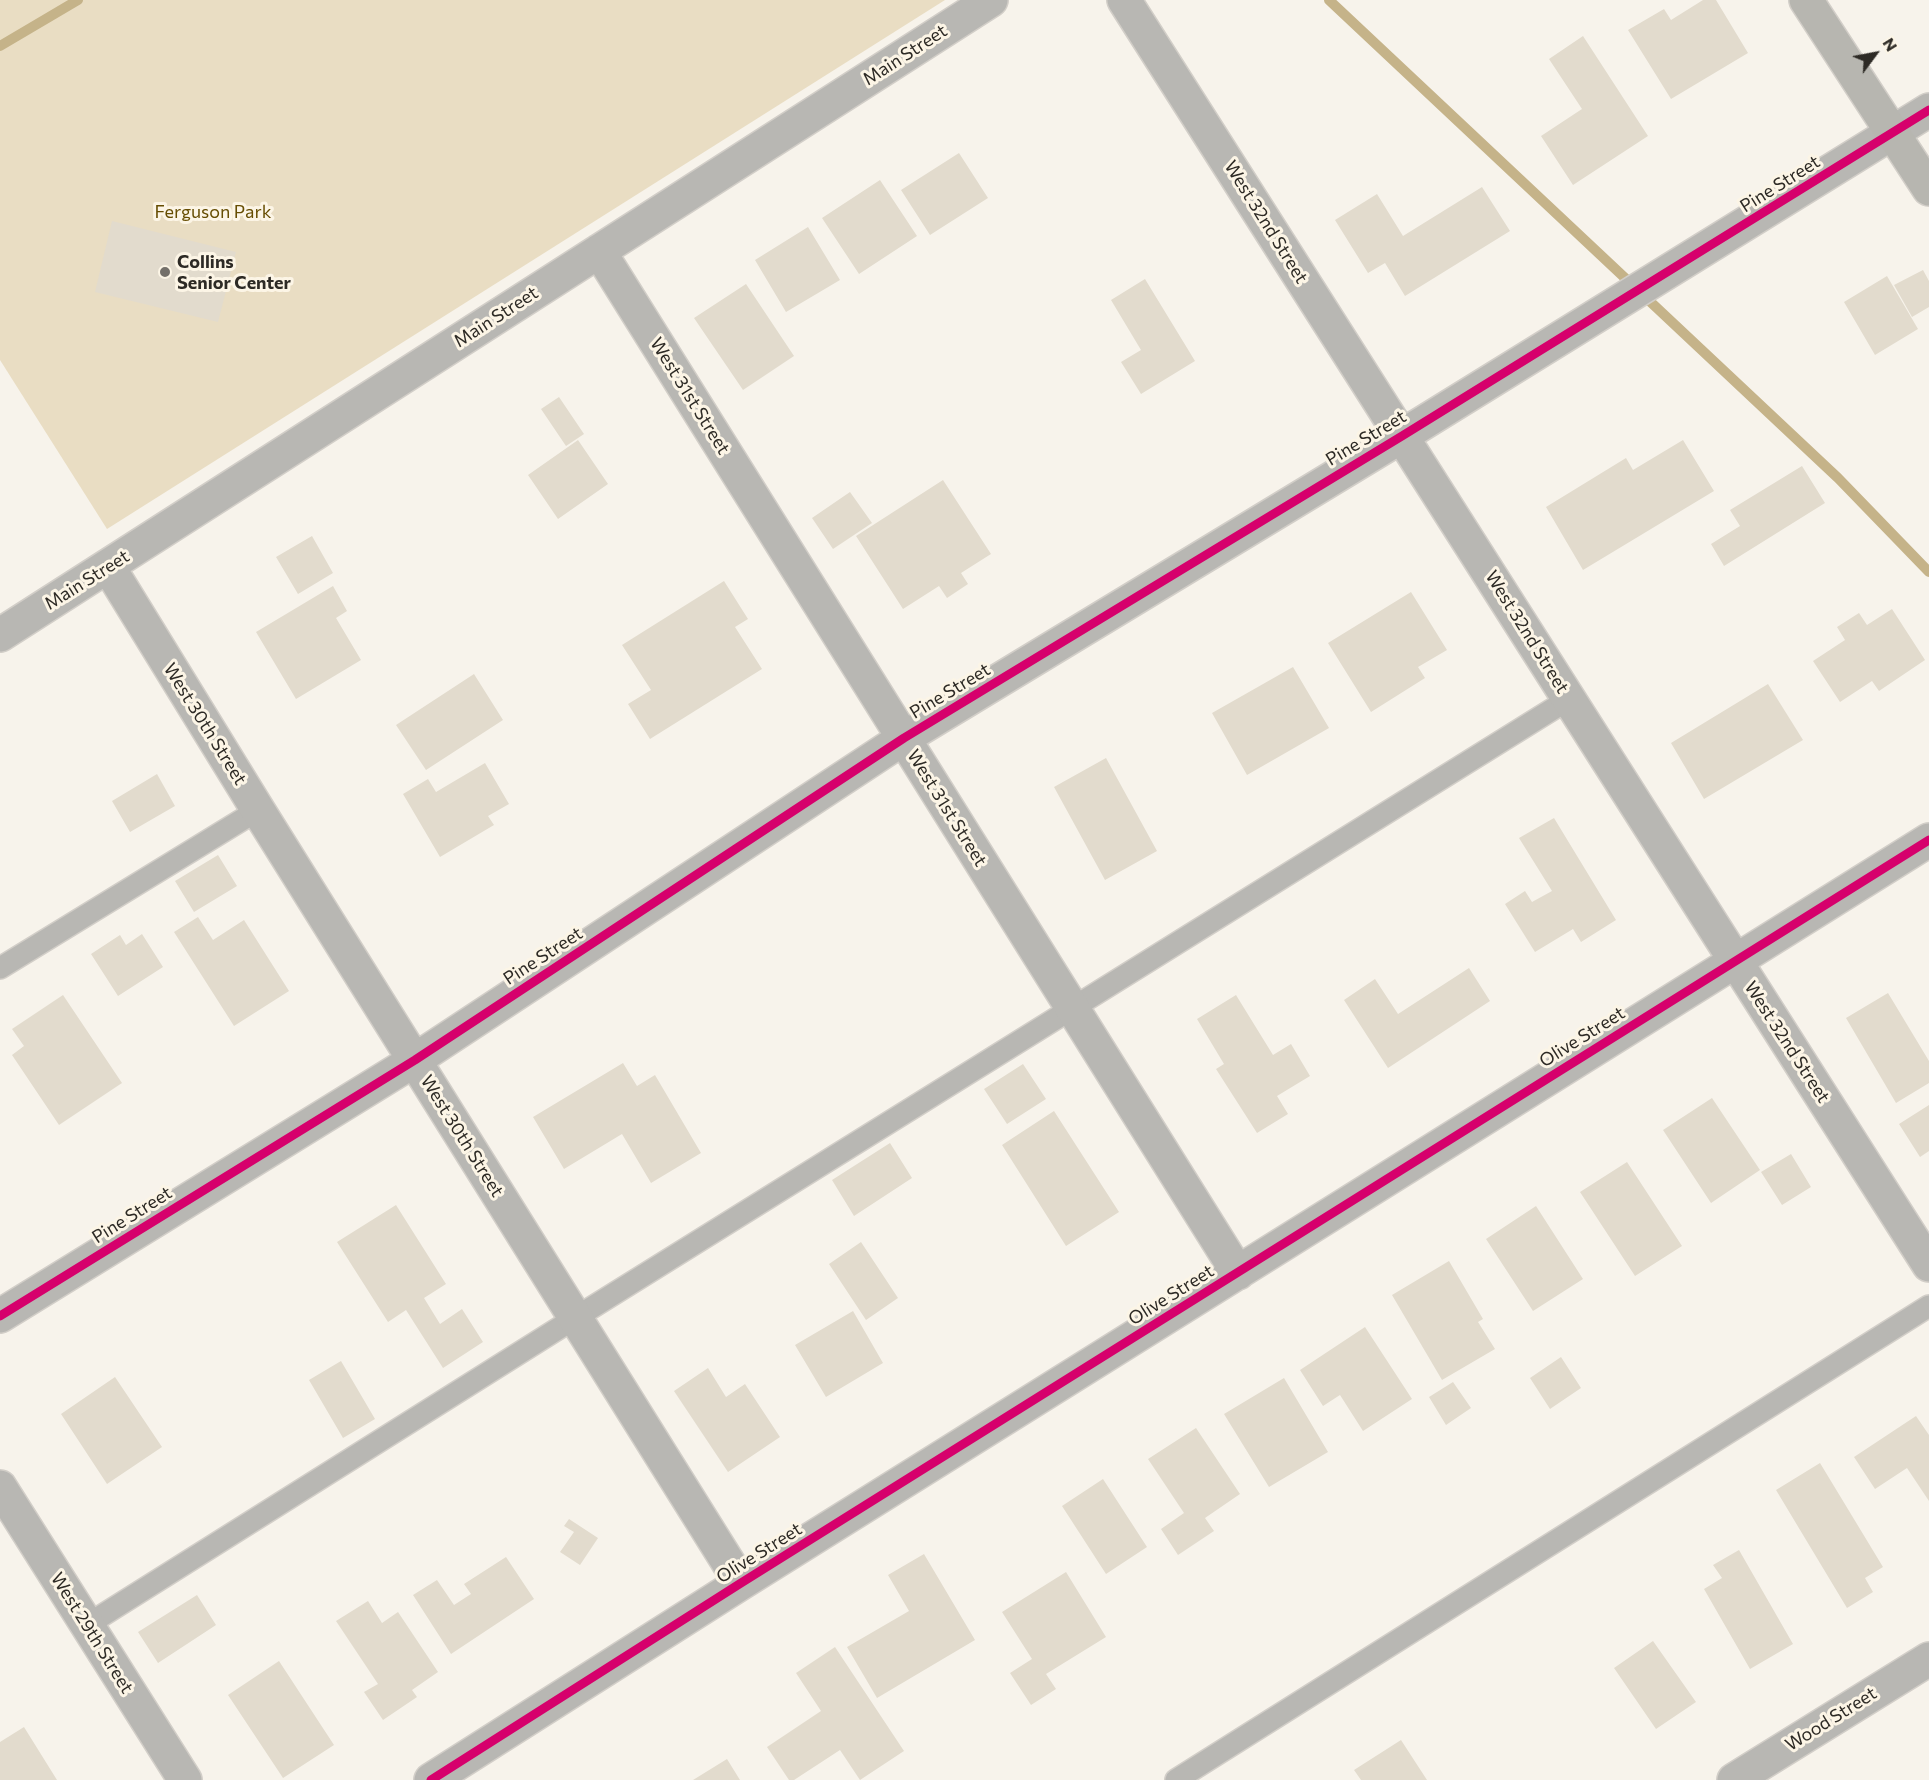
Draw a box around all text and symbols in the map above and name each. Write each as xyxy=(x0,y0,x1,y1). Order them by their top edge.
street label: Main Street xyxy=(859,20,951,90)
north arrow xyxy=(1845,24,1905,84)
text: N xyxy=(1879,34,1902,54)
street label: Pine Street xyxy=(1736,151,1824,217)
street label: West 32nd Street xyxy=(1220,157,1312,287)
park label: Ferguson Park xyxy=(155,201,271,223)
place label: Collins Senior Center xyxy=(177,251,291,294)
marker: Collins Senior Center xyxy=(158,265,172,279)
street label: Main Street xyxy=(450,282,542,352)
street label: West 31st Street xyxy=(646,334,734,458)
street label: Pine Street xyxy=(1322,406,1410,470)
street label: Main Street xyxy=(41,545,133,615)
street label: West 32nd Street xyxy=(1481,567,1573,697)
street label: West 30th Street xyxy=(159,659,251,789)
street label: Pine Street xyxy=(906,659,994,723)
street label: West 31st Street xyxy=(903,746,991,870)
street label: Pine Street xyxy=(499,922,587,990)
street label: West 32nd Street xyxy=(1740,977,1834,1107)
street label: Olive Street xyxy=(1535,1002,1629,1072)
street label: West 30th Street xyxy=(416,1071,508,1201)
street label: Pine Street xyxy=(88,1182,176,1248)
street label: Olive Street xyxy=(1124,1260,1218,1330)
street label: Olive Street xyxy=(712,1518,806,1588)
street label: West 29th Street xyxy=(46,1569,138,1697)
street label: Wood Street xyxy=(1781,1682,1881,1756)

